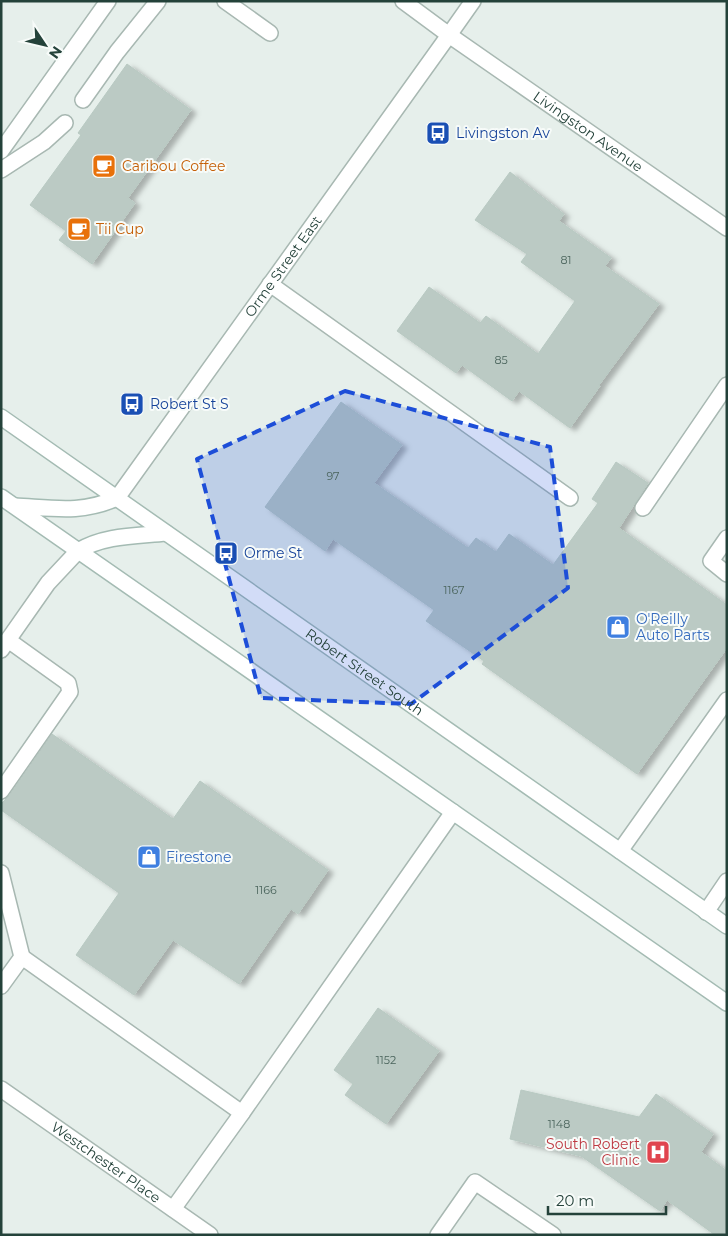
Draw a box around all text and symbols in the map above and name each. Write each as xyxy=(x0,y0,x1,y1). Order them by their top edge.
north arrow xyxy=(20,20,70,70)
text: N xyxy=(45,43,66,62)
street label: Livingston Avenue xyxy=(530,87,646,176)
bus stop icon: Livingston Av xyxy=(425,120,451,146)
place label: Livingston Av xyxy=(456,124,550,142)
cafe icon: Caribou Coffee xyxy=(91,153,117,179)
place label: Caribou Coffee xyxy=(122,157,225,175)
street label: Orme Street East xyxy=(241,212,326,321)
cafe icon: Tii Cup xyxy=(66,216,92,242)
place label: Tii Cup xyxy=(96,220,144,238)
house number: 81 xyxy=(561,253,572,267)
house number: 85 xyxy=(494,353,508,367)
bus stop icon: Robert St S xyxy=(119,391,145,417)
place label: Robert St S xyxy=(150,395,229,413)
house number: 97 xyxy=(326,469,340,483)
bus stop icon: Orme St xyxy=(213,540,239,566)
place label: Orme St xyxy=(244,544,303,562)
house number: 1167 xyxy=(443,583,465,597)
place label: O'Reilly Auto Parts xyxy=(636,610,710,644)
shop icon: O'Reilly Auto Parts xyxy=(605,614,631,640)
street label: Robert Street South xyxy=(302,624,427,719)
shop icon: Firestone xyxy=(136,844,162,870)
place label: Firestone xyxy=(166,848,231,866)
house number: 1166 xyxy=(255,883,277,897)
house number: 1152 xyxy=(376,1053,396,1067)
house number: 1148 xyxy=(548,1117,570,1131)
street label: Westchester Place xyxy=(48,1118,164,1207)
place label: South Robert Clinic xyxy=(546,1135,640,1169)
hospital icon: South Robert Clinic xyxy=(645,1139,671,1165)
scale bar xyxy=(548,1184,666,1216)
text: 20 m xyxy=(556,1191,594,1210)

